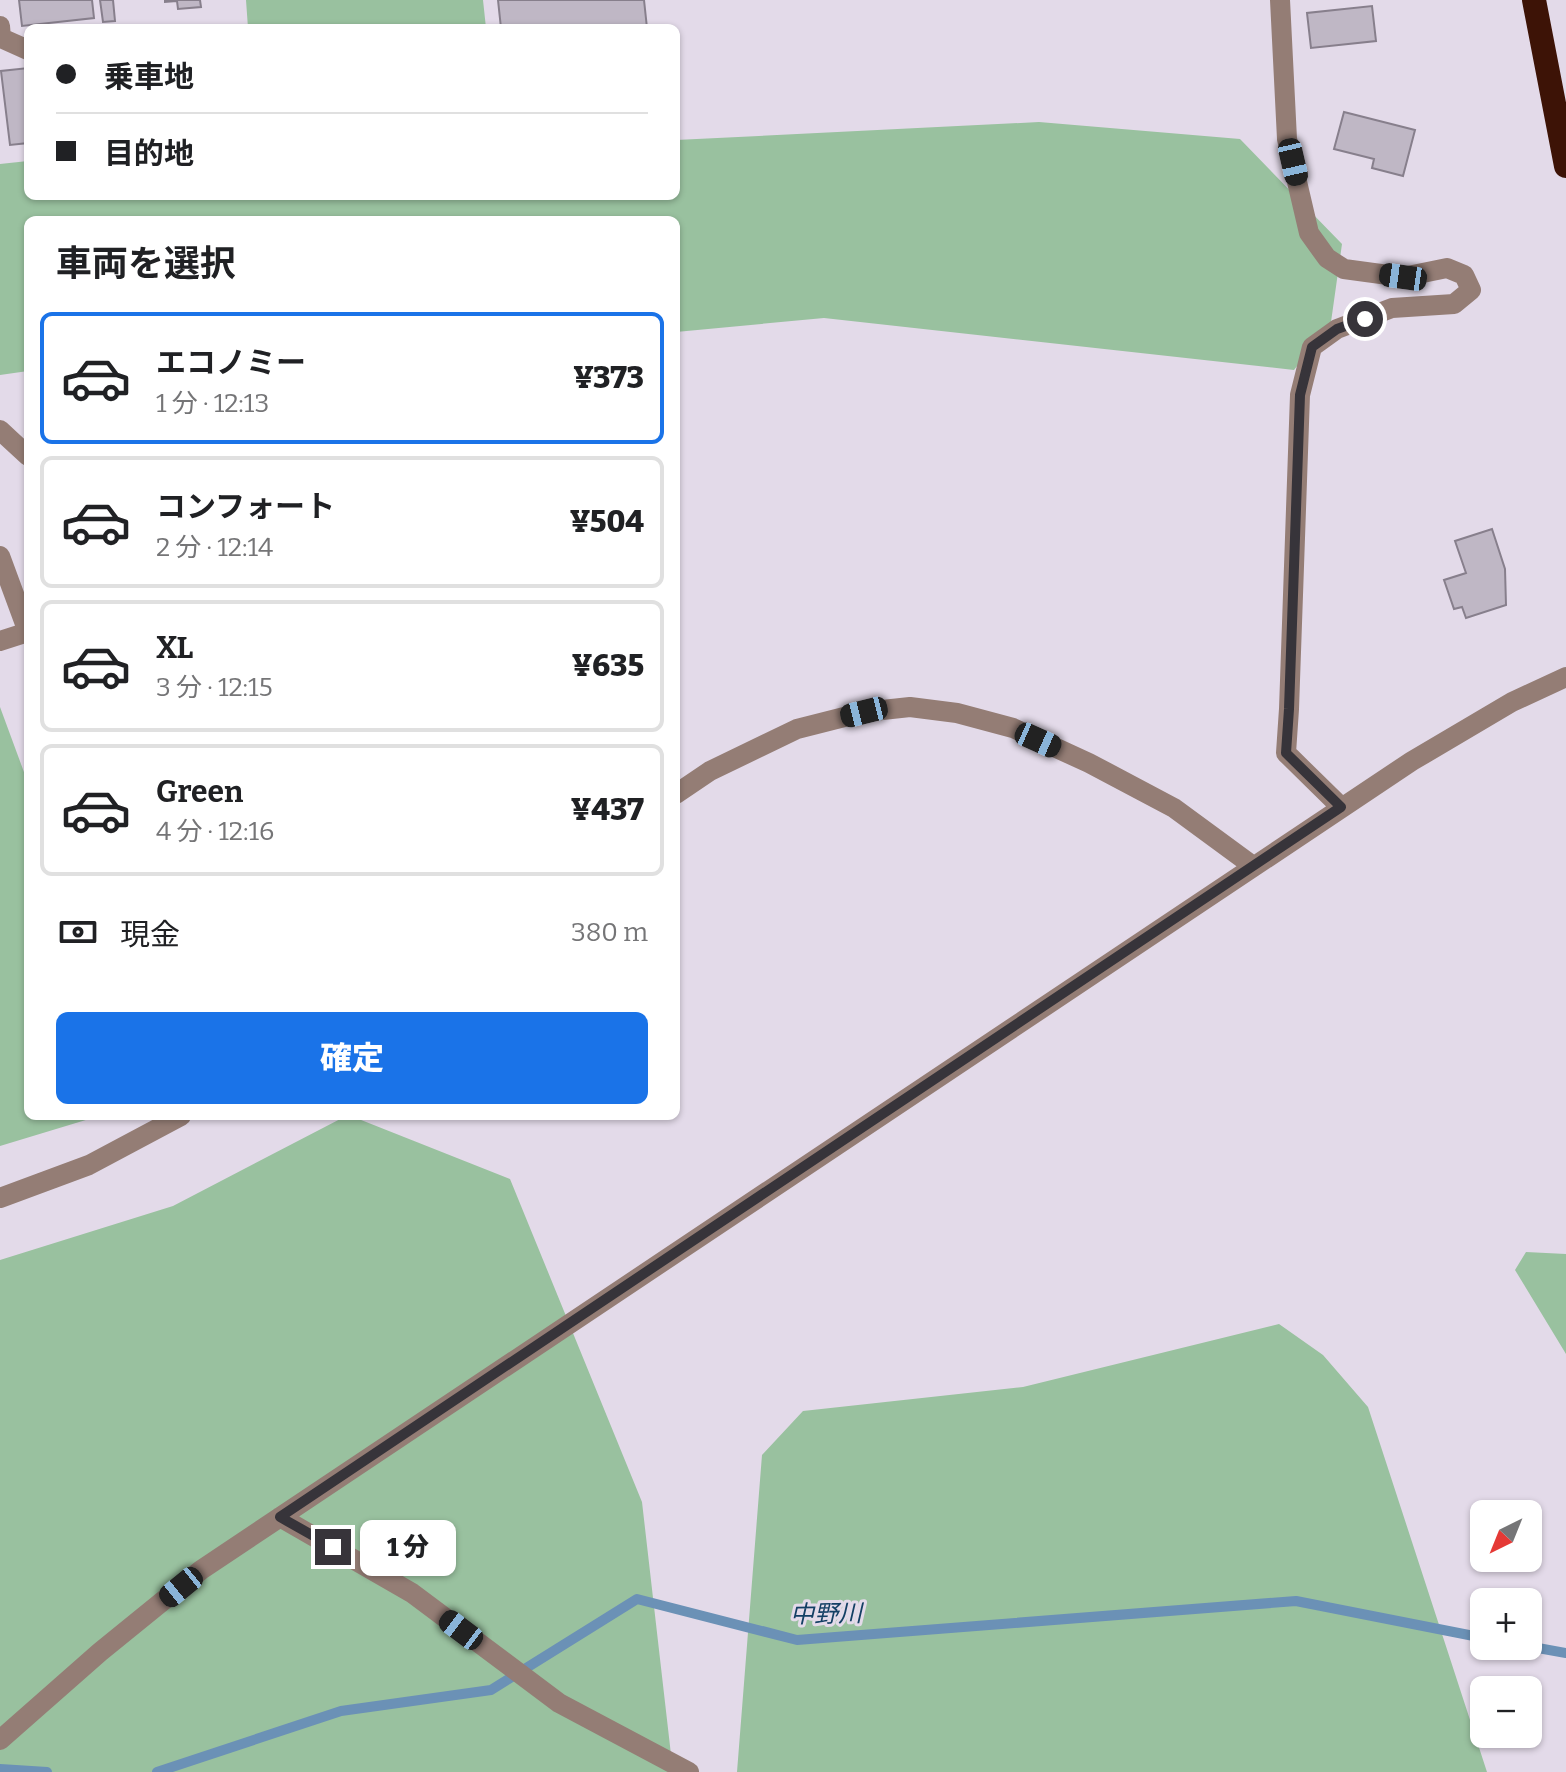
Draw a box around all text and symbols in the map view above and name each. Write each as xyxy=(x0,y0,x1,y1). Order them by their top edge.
text: 乗車地 xyxy=(104,59,194,95)
text: 目的地 xyxy=(104,136,194,172)
car xyxy=(1276,136,1310,188)
text: 車両を選択 xyxy=(56,242,236,286)
car xyxy=(1378,262,1428,292)
route start xyxy=(1347,301,1383,337)
icon: car xyxy=(60,342,132,414)
text: エコノミー xyxy=(156,345,306,381)
text: ¥373 xyxy=(573,360,644,396)
text: 1 分 · 12:13 xyxy=(156,388,269,419)
icon: car xyxy=(60,486,132,558)
text: コンフォート xyxy=(156,489,335,525)
text: ¥504 xyxy=(570,504,644,540)
text: 2 分 · 12:14 xyxy=(156,532,273,563)
icon: car xyxy=(60,630,132,702)
text: XL xyxy=(156,630,193,666)
text: ¥635 xyxy=(572,648,644,684)
text: 3 分 · 12:15 xyxy=(156,672,273,703)
car xyxy=(838,695,890,729)
car xyxy=(1011,719,1065,761)
icon: car xyxy=(60,774,132,846)
text: Green xyxy=(156,774,243,810)
text: ¥437 xyxy=(571,792,644,828)
text: 4 分 · 12:16 xyxy=(156,816,274,847)
icon: cash xyxy=(56,910,100,954)
text: 現金 xyxy=(120,917,180,953)
text: 380 m xyxy=(571,917,648,948)
button: 確定 xyxy=(56,1012,648,1104)
north arrow xyxy=(1470,1500,1542,1572)
map controls xyxy=(1470,1500,1542,1748)
callout: 1 分 xyxy=(361,1519,457,1575)
route end xyxy=(315,1529,351,1565)
text: 1 分 xyxy=(387,1532,429,1563)
car xyxy=(155,1563,207,1611)
button: + xyxy=(1470,1588,1542,1660)
water label: 中野川 xyxy=(790,1599,865,1629)
car xyxy=(435,1606,487,1654)
button: − xyxy=(1470,1676,1542,1748)

